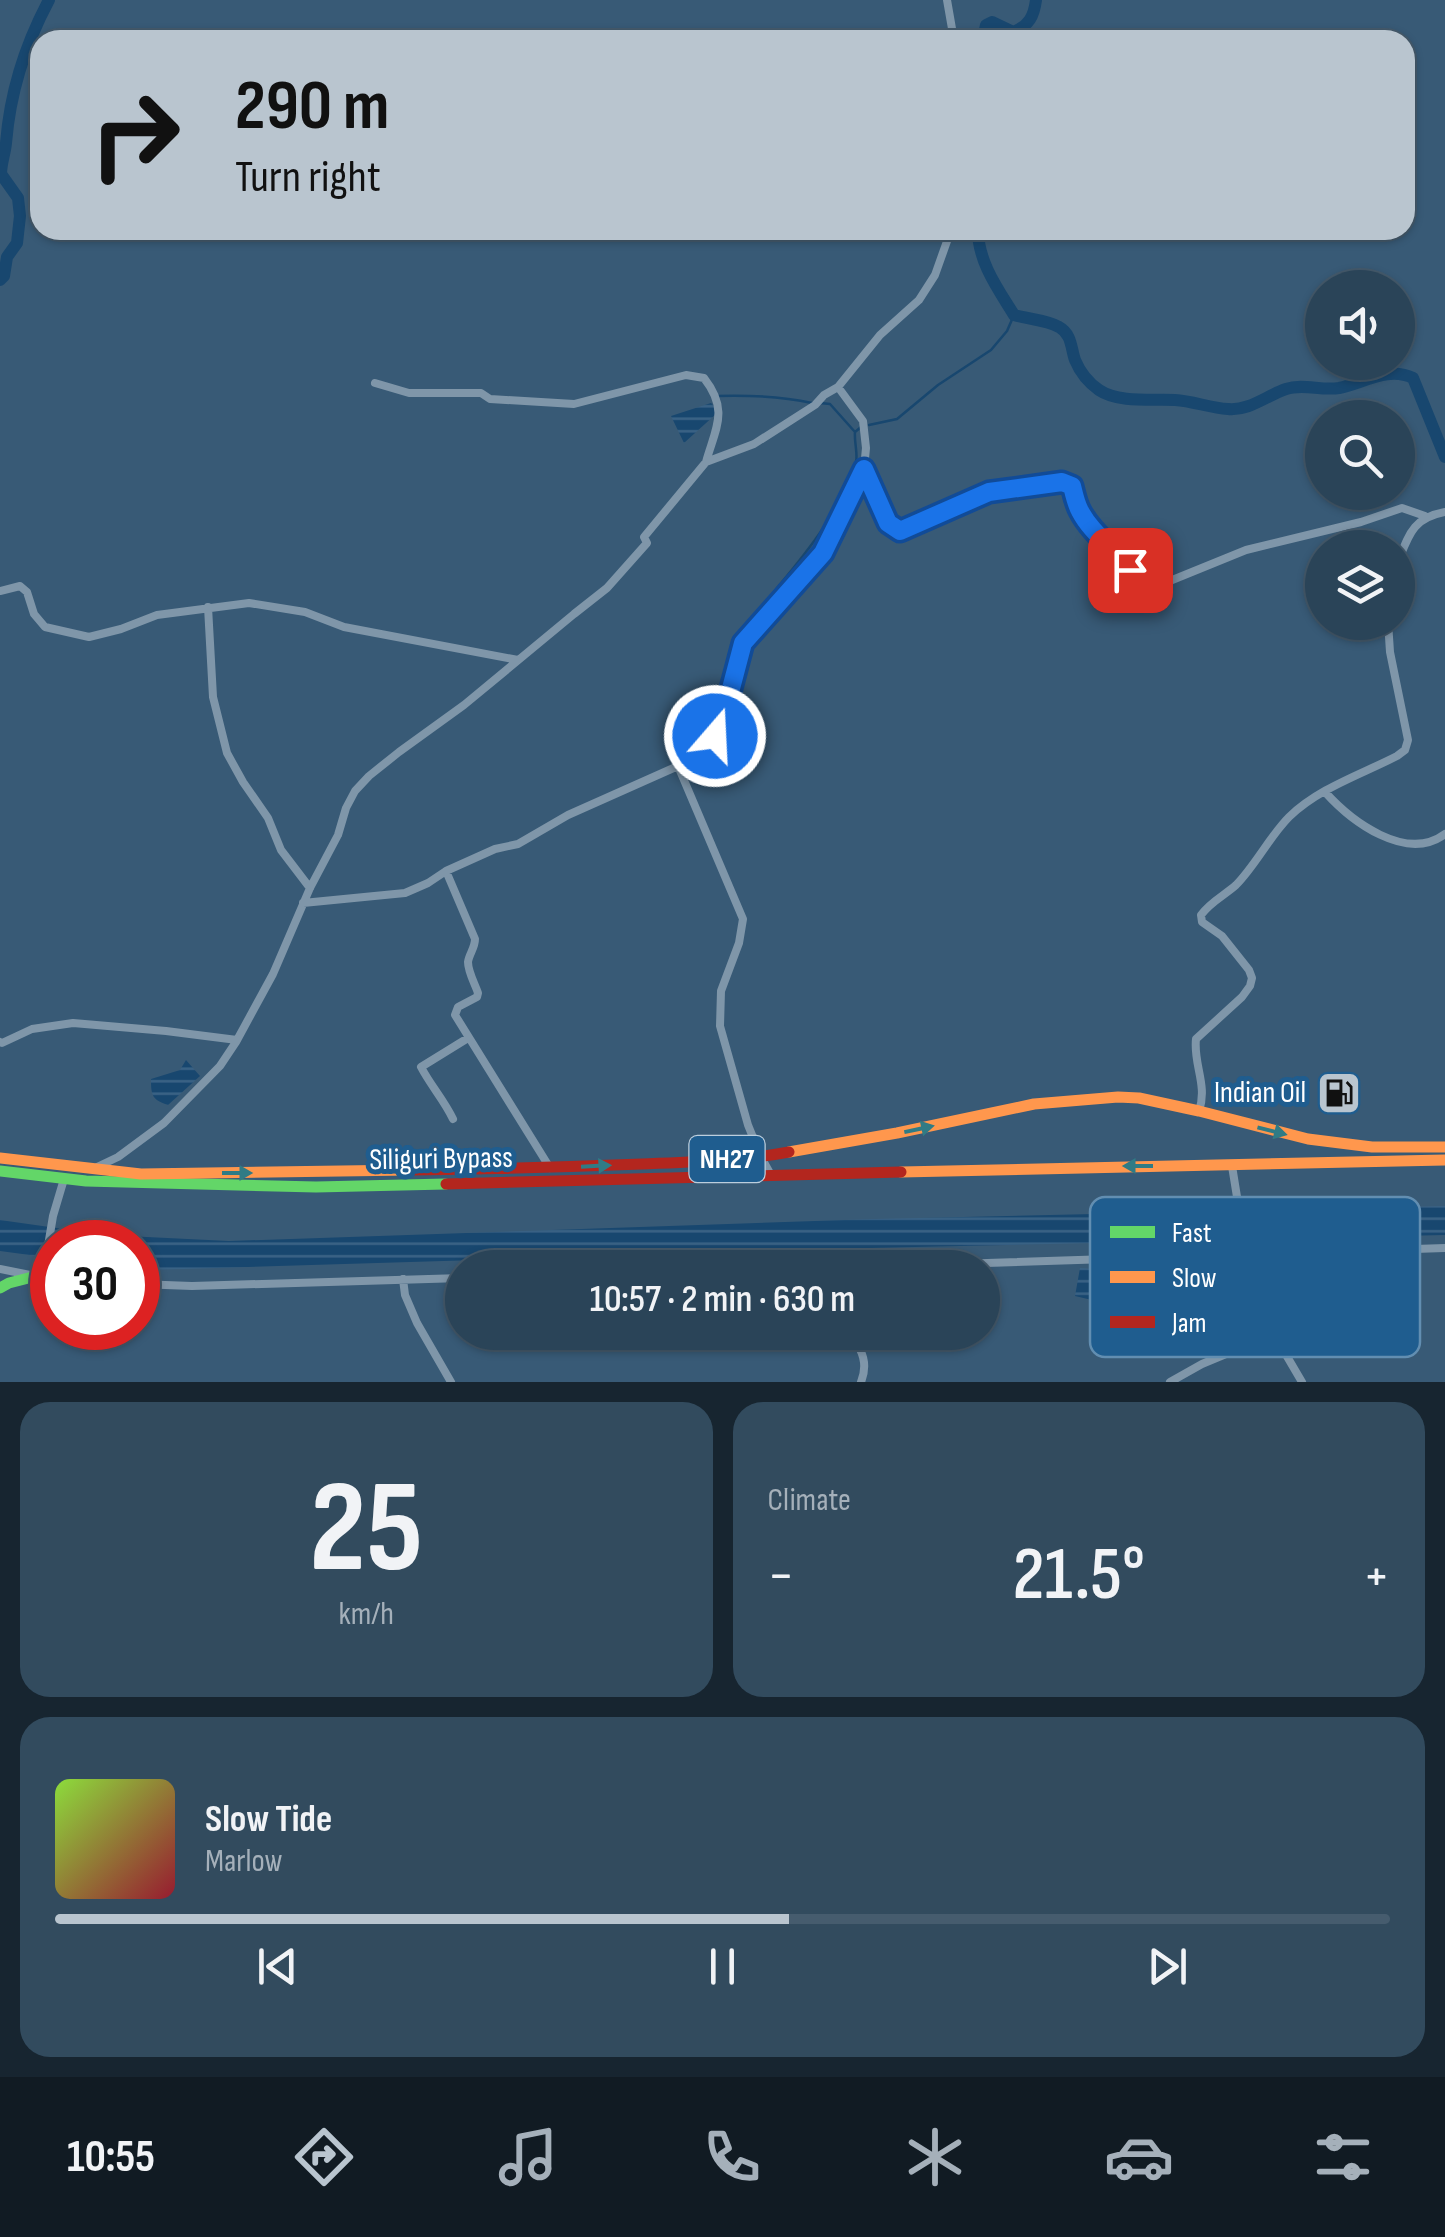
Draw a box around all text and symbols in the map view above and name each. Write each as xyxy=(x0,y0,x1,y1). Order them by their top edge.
text: 290 m xyxy=(235,65,390,149)
icon: right xyxy=(70,70,200,200)
text: Turn right xyxy=(235,150,381,205)
map controls xyxy=(1305,270,1415,640)
button: sound xyxy=(1305,270,1415,380)
button: search xyxy=(1305,400,1415,510)
pin xyxy=(1088,528,1173,613)
button: layers xyxy=(1305,530,1415,640)
icon: arrive xyxy=(1103,543,1158,598)
position arrow xyxy=(663,684,767,788)
fuel station icon: Indian Oil xyxy=(1316,1070,1362,1116)
place label: Indian Oil xyxy=(1214,1075,1306,1111)
one-way arrow xyxy=(904,1120,935,1136)
one-way arrow xyxy=(1257,1123,1288,1139)
road number: NH27 xyxy=(690,1136,764,1182)
street label: Siliguri Bypass xyxy=(369,1140,513,1178)
one-way arrow xyxy=(581,1158,613,1174)
one-way arrow xyxy=(1121,1159,1153,1175)
one-way arrow xyxy=(221,1165,253,1181)
legend xyxy=(1090,1197,1420,1357)
text: Fast xyxy=(1172,1217,1211,1250)
speed limit sign: 30 xyxy=(30,1220,160,1350)
text: Slow xyxy=(1172,1262,1217,1295)
text: 10:57 · 2 min · 630 m xyxy=(590,1277,855,1322)
text: Jam xyxy=(1171,1307,1207,1340)
text: 25 xyxy=(309,1452,423,1608)
text: Climate xyxy=(768,1481,851,1520)
text: 21.5° xyxy=(1012,1530,1145,1621)
text: − xyxy=(768,1543,794,1610)
text: + xyxy=(1363,1543,1390,1610)
text: km/h xyxy=(339,1595,394,1634)
text: Slow Tide xyxy=(205,1797,332,1842)
text: Marlow xyxy=(205,1842,283,1881)
icon: previous xyxy=(250,1939,305,1994)
icon: pause xyxy=(695,1939,750,1994)
icon: next xyxy=(1140,1939,1195,1994)
icon: directions xyxy=(289,2122,359,2192)
icon: music xyxy=(493,2122,563,2192)
icon: phone xyxy=(697,2122,767,2192)
icon: climate xyxy=(900,2122,970,2192)
icon: car xyxy=(1104,2122,1174,2192)
icon: filters xyxy=(1308,2122,1378,2192)
text: 10:55 xyxy=(67,2130,155,2185)

